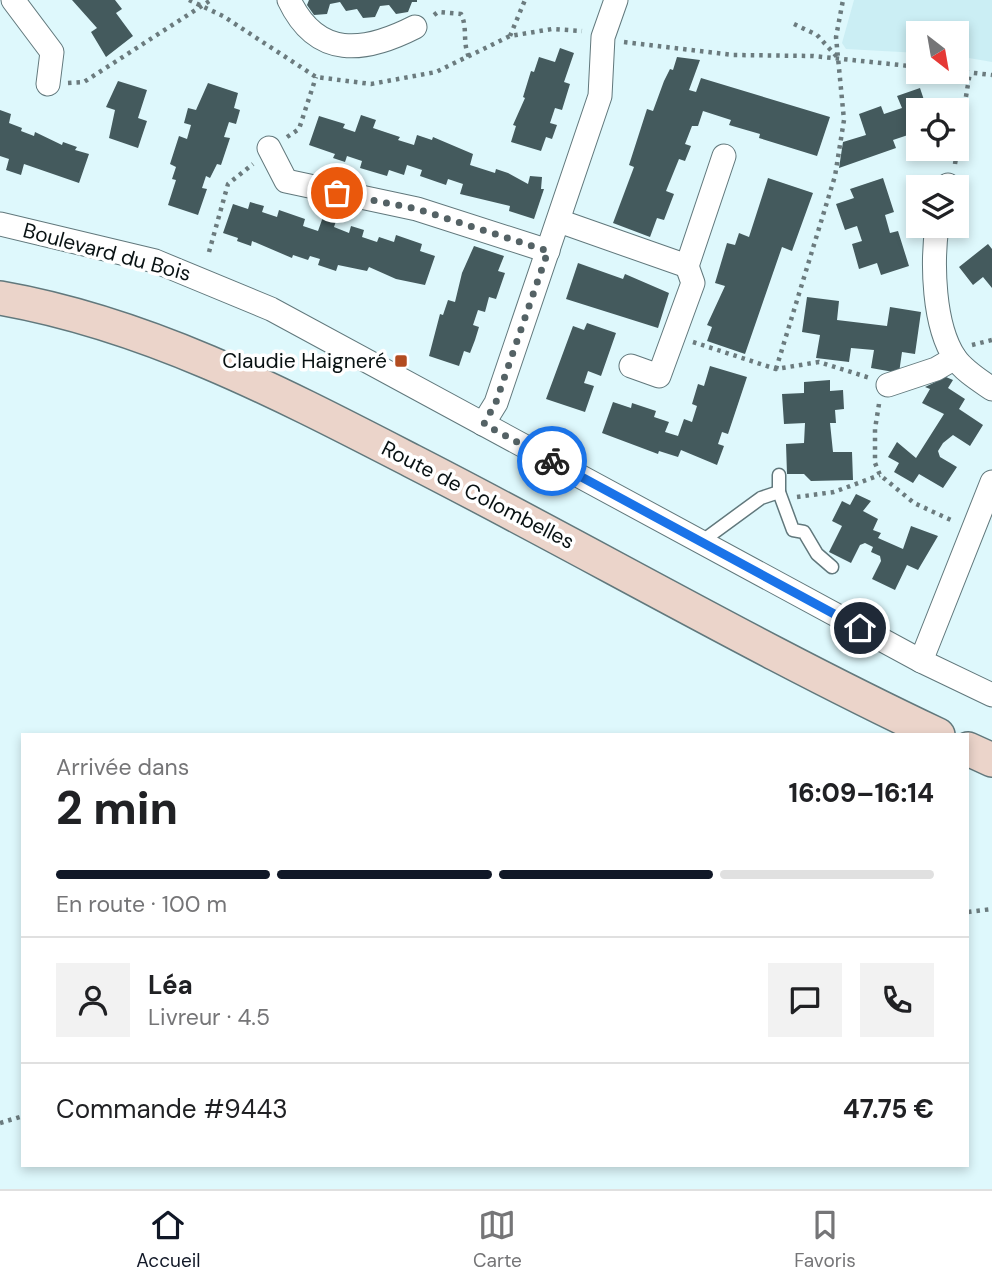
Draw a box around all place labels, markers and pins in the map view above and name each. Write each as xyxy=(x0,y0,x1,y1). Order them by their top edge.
pin xyxy=(307,163,367,223)
place label: Claudie Haigneré xyxy=(222,347,387,375)
marker: Claudie Haigneré xyxy=(393,353,409,369)
pin xyxy=(830,598,890,658)

